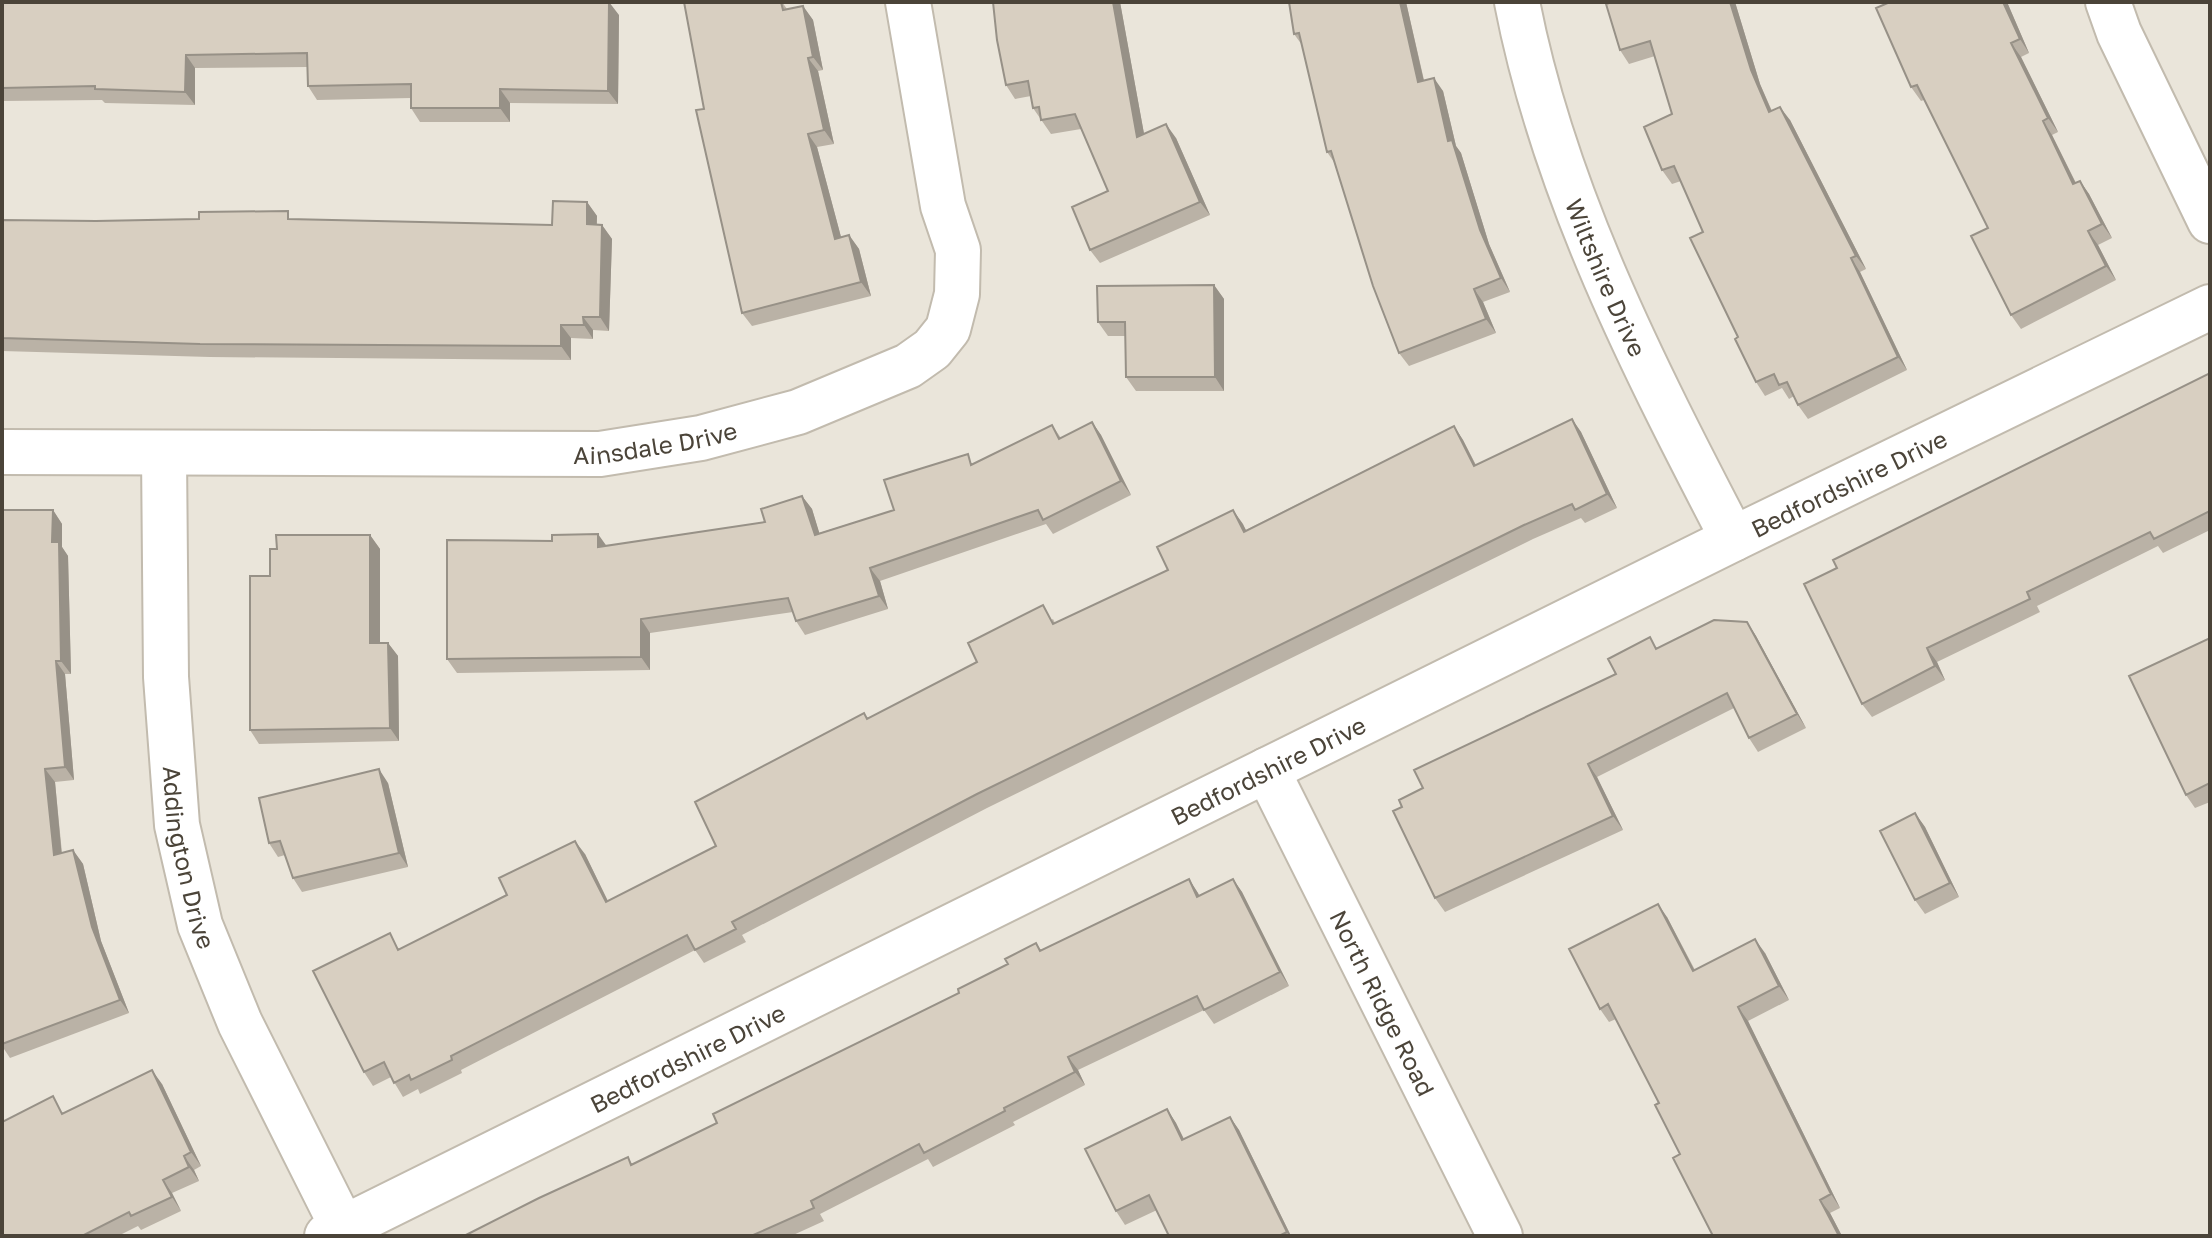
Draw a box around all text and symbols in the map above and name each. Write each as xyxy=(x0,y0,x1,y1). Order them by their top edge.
street label: Wiltshire Drive xyxy=(1560,194,1653,361)
street label: Ainsdale Drive xyxy=(573,415,740,469)
street label: Bedfordshire Drive xyxy=(1746,423,1951,543)
street label: Bedfordshire Drive xyxy=(1165,709,1370,830)
street label: Addington Drive xyxy=(158,765,222,953)
street label: North Ridge Road xyxy=(1325,905,1442,1100)
street label: Bedfordshire Drive xyxy=(585,997,790,1118)

